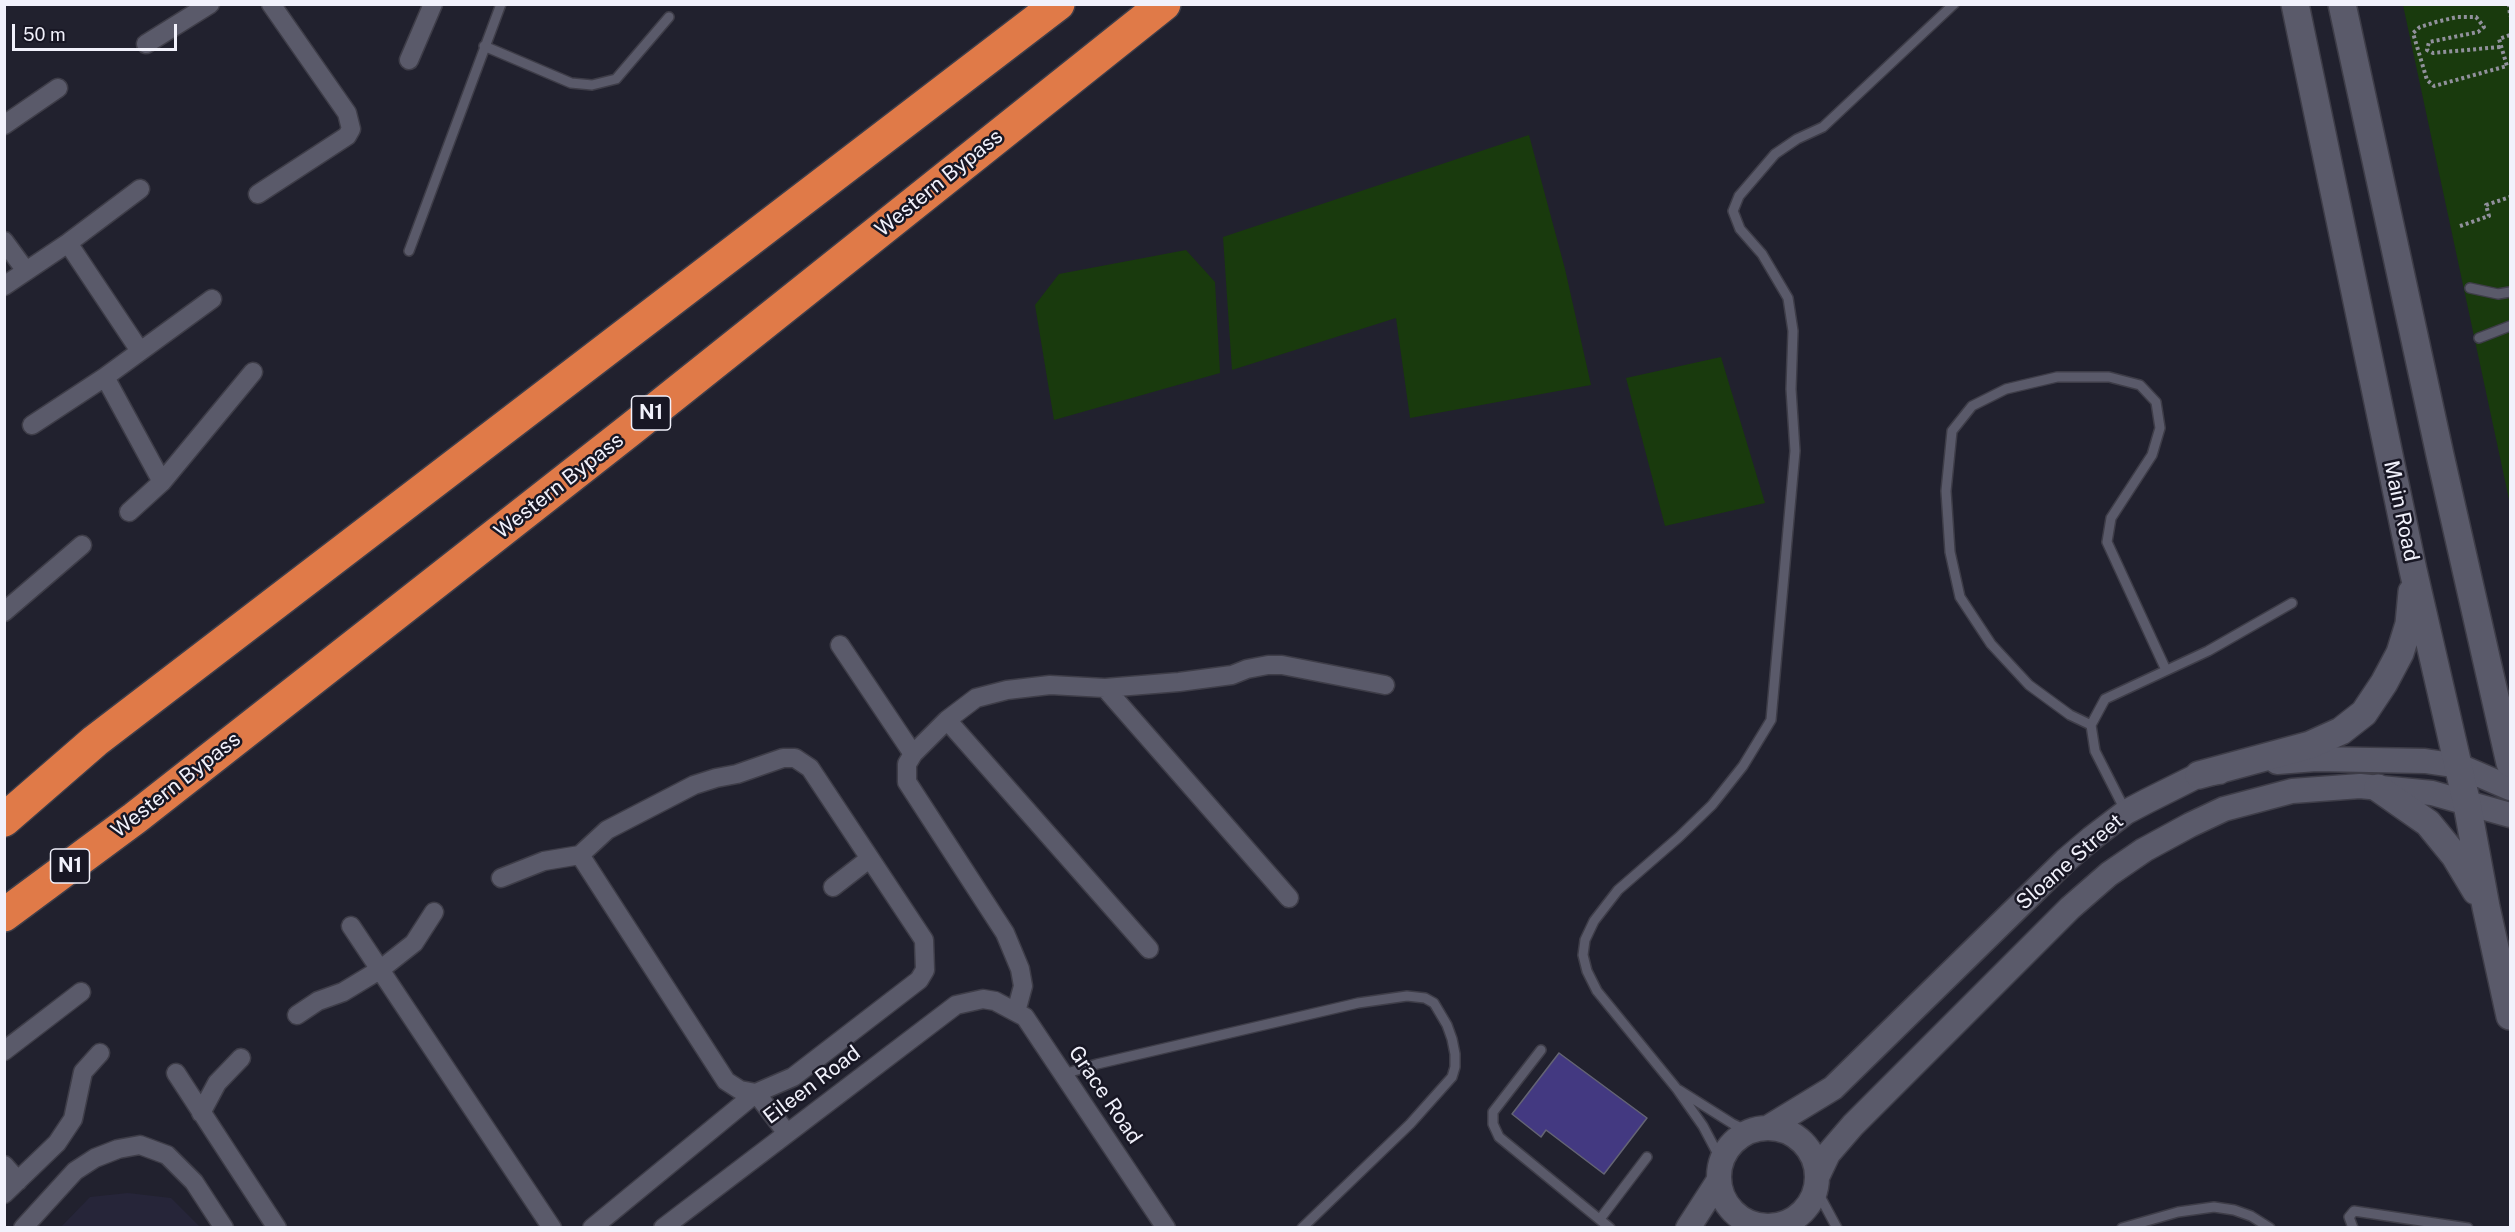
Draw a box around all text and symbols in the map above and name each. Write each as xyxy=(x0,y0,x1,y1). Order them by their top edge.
scale bar xyxy=(15,12,180,50)
text: 50 m xyxy=(23,24,66,45)
street label: Western Bypass xyxy=(870,124,1008,242)
road number: N1 xyxy=(632,396,670,430)
street label: Western Bypass xyxy=(489,428,629,544)
street label: Main Road xyxy=(2378,458,2424,564)
street label: Western Bypass xyxy=(106,727,246,843)
street label: Sloane Street xyxy=(2011,809,2129,915)
road number: N1 xyxy=(50,849,90,883)
street label: Eileen Road xyxy=(759,1040,865,1130)
street label: Grace Road xyxy=(1063,1041,1147,1149)

